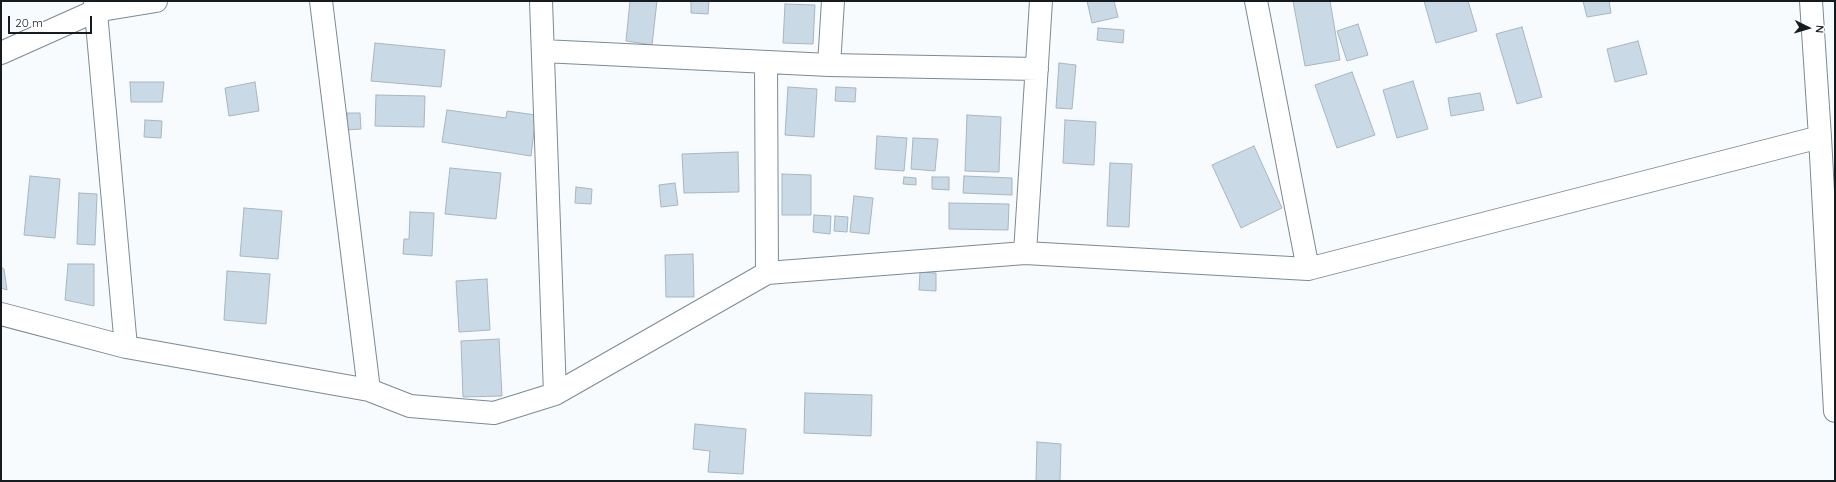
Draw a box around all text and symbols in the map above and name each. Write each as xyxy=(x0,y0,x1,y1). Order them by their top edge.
scale bar xyxy=(10,8,94,34)
north arrow xyxy=(1788,8,1828,48)
text: 20 m xyxy=(15,15,43,30)
text: N xyxy=(1813,24,1827,34)

